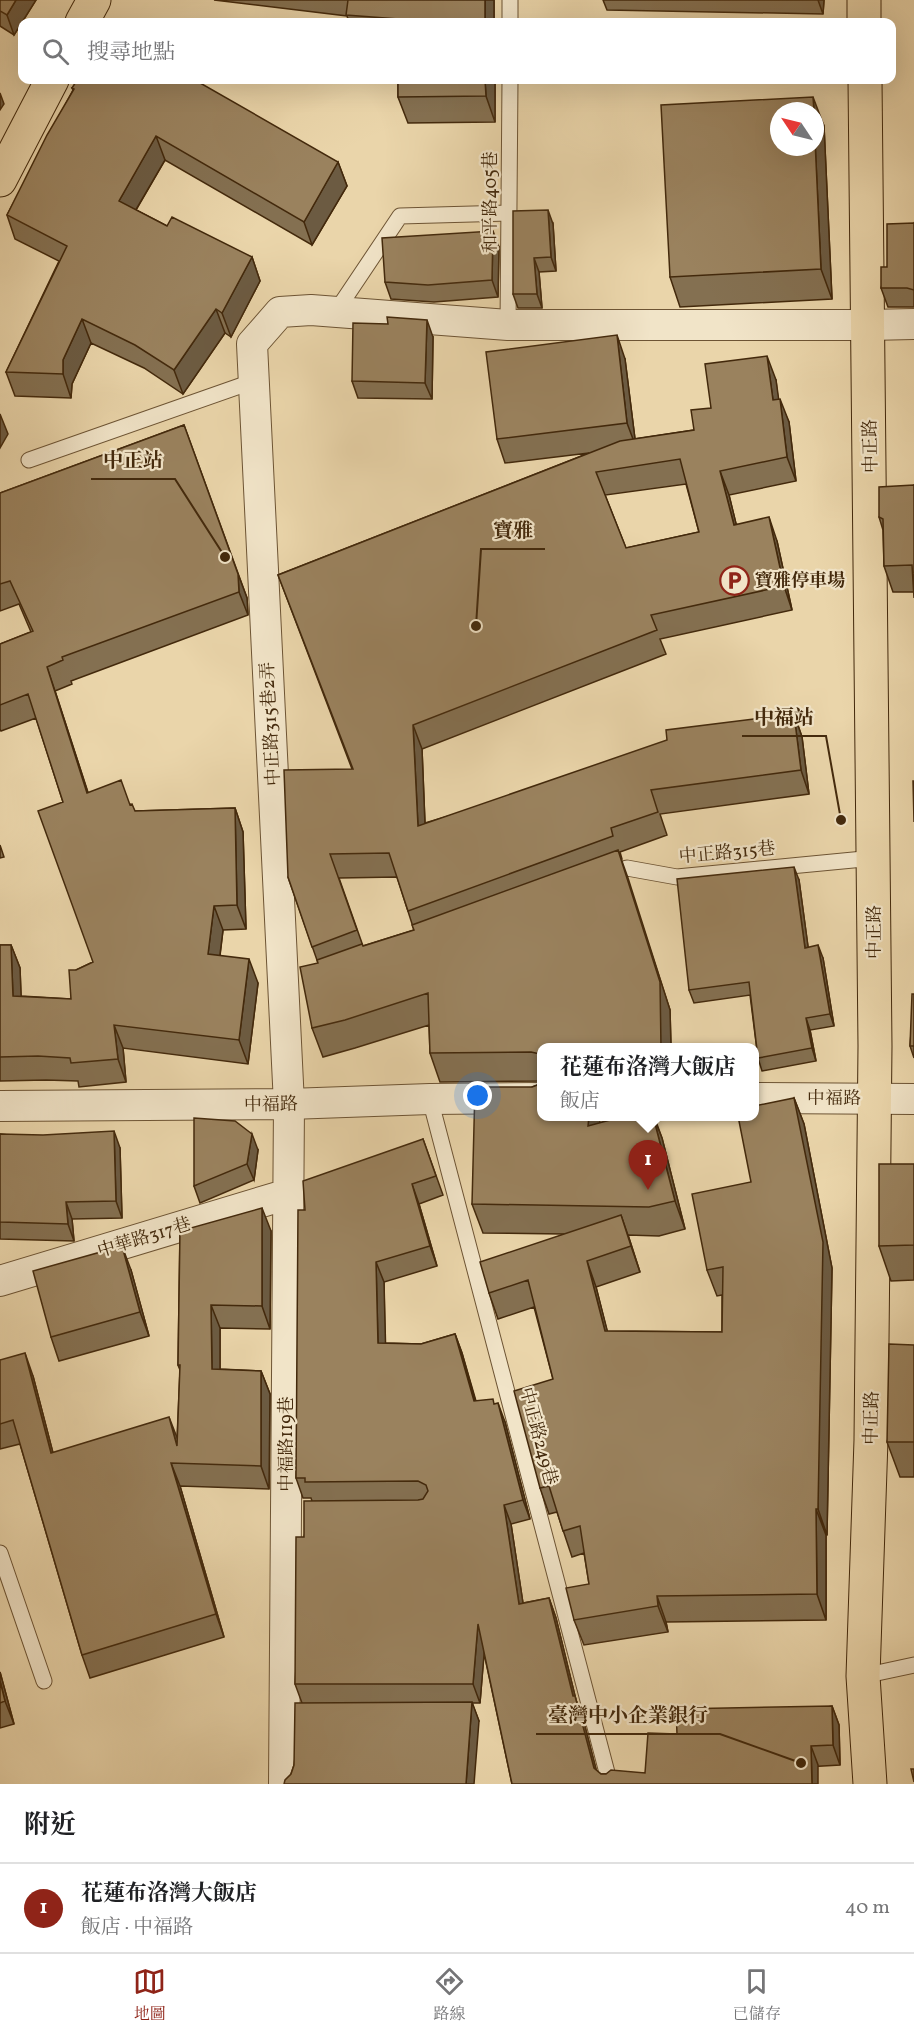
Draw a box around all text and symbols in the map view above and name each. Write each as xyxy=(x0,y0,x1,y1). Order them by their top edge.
search box xyxy=(18,18,896,84)
icon: search xyxy=(39,35,72,68)
text: 搜尋地點 xyxy=(87,38,175,69)
north arrow xyxy=(770,102,824,156)
street label: 和平路405巷 xyxy=(479,151,504,253)
street label: 中正路 xyxy=(859,419,884,473)
callout: 中正站 xyxy=(91,441,175,479)
text: 中正站 xyxy=(103,448,163,476)
callout: 寶雅 xyxy=(481,511,545,549)
text: 寶雅 xyxy=(493,518,533,546)
parking icon: 寶雅停車場 xyxy=(718,564,750,596)
place label: 寶雅停車場 xyxy=(755,569,845,594)
street label: 中正路315巷2弄 xyxy=(256,661,287,787)
callout: 中福站 xyxy=(742,698,826,736)
text: 中福站 xyxy=(754,705,814,733)
street label: 中正路315巷 xyxy=(678,837,776,870)
street label: 中正路 xyxy=(863,905,888,959)
popup xyxy=(537,1043,759,1121)
text: 花蓮布洛灣大飯店 xyxy=(560,1053,736,1084)
your location xyxy=(463,1081,492,1110)
street label: 中福路 xyxy=(807,1087,861,1112)
text: 飯店 xyxy=(560,1088,600,1116)
street label: 中福路 xyxy=(244,1093,298,1118)
pin: 1 xyxy=(628,1140,668,1190)
street label: 中華路317巷 xyxy=(94,1212,194,1265)
street label: 中正路249巷 xyxy=(512,1385,563,1488)
street label: 中正路 xyxy=(860,1391,885,1445)
street label: 中福路119巷 xyxy=(275,1396,300,1492)
callout: 臺灣中小企業銀行 xyxy=(536,1696,720,1734)
text: 臺灣中小企業銀行 xyxy=(548,1703,708,1731)
text: 附近 xyxy=(24,1808,76,1844)
text: 花蓮布洛灣大飯店 xyxy=(81,1879,257,1910)
text: 1 xyxy=(39,1894,48,1922)
text: 40 m xyxy=(845,1894,890,1922)
text: 飯店 · 中福路 xyxy=(81,1914,193,1942)
tab: 地圖 xyxy=(133,1965,166,2026)
tab: 路線 xyxy=(433,1965,466,2026)
tab: 已儲存 xyxy=(733,1965,781,2026)

